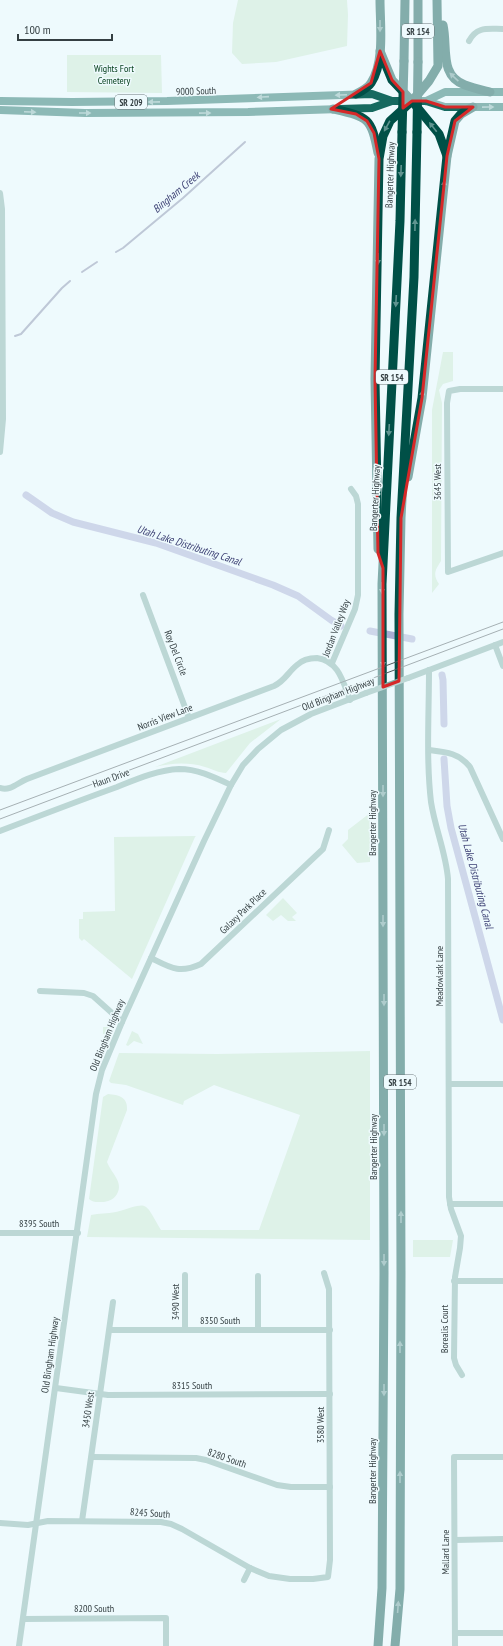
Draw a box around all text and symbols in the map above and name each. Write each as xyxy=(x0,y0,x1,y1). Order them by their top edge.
scale bar xyxy=(18,16,112,42)
one-way arrow xyxy=(377,20,383,33)
text: 100 m xyxy=(24,22,51,37)
road number: SR 154 xyxy=(402,24,434,38)
park label: Wights Fort Cemetery xyxy=(94,62,134,87)
one-way arrow xyxy=(449,73,459,82)
street label: 9000 South xyxy=(176,84,216,98)
one-way arrow xyxy=(335,91,347,98)
one-way arrow xyxy=(257,94,269,101)
road number: SR 209 xyxy=(115,95,147,109)
one-way arrow xyxy=(148,98,160,105)
one-way arrow xyxy=(482,104,495,110)
one-way arrow xyxy=(24,109,36,116)
one-way arrow xyxy=(79,110,92,116)
one-way arrow xyxy=(199,110,212,116)
one-way arrow xyxy=(384,120,391,131)
one-way arrow xyxy=(428,121,437,132)
street label: Bangerter Highway xyxy=(382,142,398,208)
one-way arrow xyxy=(398,165,405,177)
water label: Bingham Creek xyxy=(150,167,204,216)
one-way arrow xyxy=(441,180,447,192)
one-way arrow xyxy=(412,218,418,231)
one-way arrow xyxy=(375,253,381,266)
one-way arrow xyxy=(393,295,399,308)
road number: SR 154 xyxy=(376,370,408,384)
one-way arrow xyxy=(419,390,425,402)
one-way arrow xyxy=(386,424,392,437)
street label: 3645 West xyxy=(431,463,444,500)
street label: Bangerter Highway xyxy=(367,464,383,531)
water label: Utah Lake Distributing Canal xyxy=(135,522,244,569)
one-way arrow xyxy=(379,582,385,595)
street label: Jordan Valley Way xyxy=(319,597,353,659)
street label: Roy Del Circle xyxy=(161,628,191,678)
one-way arrow xyxy=(380,655,386,668)
street label: Old Bingham Highway xyxy=(300,674,376,714)
street label: Norris View Lane xyxy=(136,701,194,733)
street label: Haun Drive xyxy=(91,765,131,791)
one-way arrow xyxy=(380,785,386,798)
street label: Bangerter Highway xyxy=(366,790,379,856)
water label: Utah Lake Distributing Canal xyxy=(455,822,497,932)
street label: Galaxy Park Place xyxy=(217,885,269,937)
one-way arrow xyxy=(380,915,386,928)
street label: Meadowlark Lane xyxy=(433,946,446,1006)
one-way arrow xyxy=(381,994,387,1007)
street label: Old Bingham Highway xyxy=(87,997,127,1073)
road number: SR 154 xyxy=(384,1075,416,1089)
street label: Bangerter Highway xyxy=(367,1114,380,1180)
one-way arrow xyxy=(381,1124,387,1137)
one-way arrow xyxy=(397,1211,404,1223)
street label: 8395 South xyxy=(19,1217,59,1230)
one-way arrow xyxy=(381,1254,387,1267)
street label: 3490 West xyxy=(169,1283,182,1320)
street label: Borealis Court xyxy=(438,1304,451,1353)
street label: 8350 South xyxy=(200,1314,240,1327)
street label: Old Bingham Highway xyxy=(38,1316,62,1394)
one-way arrow xyxy=(397,1340,403,1353)
street label: 8315 South xyxy=(172,1379,212,1392)
one-way arrow xyxy=(381,1384,387,1397)
street label: 3450 West xyxy=(79,1391,97,1429)
street label: 3580 West xyxy=(314,1406,327,1443)
street label: Bangerter Highway xyxy=(366,1438,379,1504)
street label: 8280 South xyxy=(206,1445,248,1471)
one-way arrow xyxy=(397,1470,403,1483)
street label: 8245 South xyxy=(129,1505,171,1521)
street label: Mallard Lane xyxy=(439,1530,452,1574)
one-way arrow xyxy=(395,1601,402,1613)
street label: 8200 South xyxy=(74,1602,114,1615)

